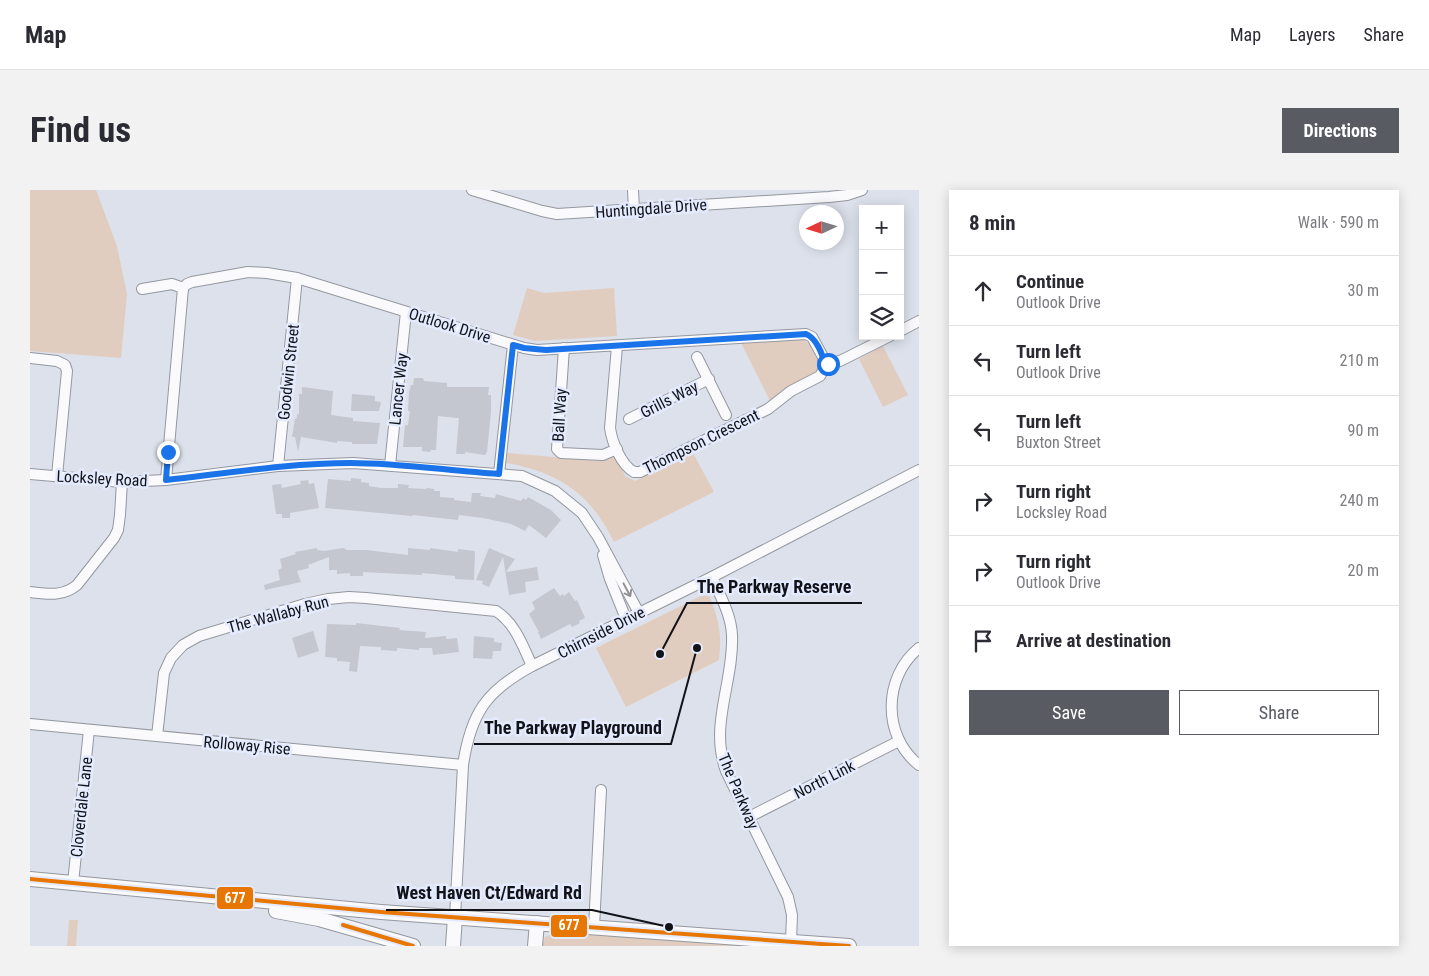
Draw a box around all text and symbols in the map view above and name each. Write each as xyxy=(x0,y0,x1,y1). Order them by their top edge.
text: Map xyxy=(25,21,66,49)
text: Map xyxy=(1230,24,1261,45)
text: Layers xyxy=(1289,24,1336,45)
text: Share xyxy=(1364,24,1404,45)
button: Directions xyxy=(1282,108,1399,153)
text: Find us xyxy=(30,110,131,151)
street label: Huntingdale Drive xyxy=(595,195,707,222)
north arrow xyxy=(799,205,844,250)
map controls xyxy=(859,205,904,340)
button: + xyxy=(859,205,904,250)
text: 8 min xyxy=(969,211,1016,235)
text: Walk · 590 m xyxy=(1298,213,1379,232)
button: − xyxy=(859,250,904,295)
text: Continue xyxy=(1016,270,1084,293)
icon: ahead xyxy=(969,277,997,305)
text: 30 m xyxy=(1347,281,1379,300)
text: Outlook Drive xyxy=(1016,293,1101,312)
button: layers xyxy=(859,295,904,340)
street label: Outlook Drive xyxy=(407,304,493,347)
street label: Goodwin Street xyxy=(274,323,303,421)
text: Turn left xyxy=(1016,340,1081,363)
icon: left xyxy=(969,347,997,375)
text: 210 m xyxy=(1340,351,1379,370)
street label: Lancer Way xyxy=(385,352,412,426)
route start xyxy=(817,353,840,376)
text: Outlook Drive xyxy=(1016,363,1101,382)
street label: Grills Way xyxy=(637,377,702,422)
street label: Ball Way xyxy=(549,387,570,442)
street label: Thompson Crescent xyxy=(640,405,763,478)
text: Turn left xyxy=(1016,410,1081,433)
icon: left xyxy=(969,417,997,445)
text: 90 m xyxy=(1347,421,1379,440)
text: Buxton Street xyxy=(1016,433,1101,452)
route end xyxy=(157,441,180,464)
street label: Locksley Road xyxy=(56,467,148,490)
text: Turn right xyxy=(1016,480,1091,503)
icon: right xyxy=(969,487,997,515)
text: 240 m xyxy=(1340,491,1379,510)
text: Locksley Road xyxy=(1016,503,1107,522)
text: Turn right xyxy=(1016,550,1091,573)
icon: right xyxy=(969,557,997,585)
text: 20 m xyxy=(1347,561,1379,580)
callout: The Parkway Reserve xyxy=(687,570,862,603)
text: Outlook Drive xyxy=(1016,573,1101,592)
text: The Parkway Reserve xyxy=(697,576,852,597)
one-way arrow xyxy=(623,582,632,597)
street label: The Wallaby Run xyxy=(225,592,331,637)
street label: Chirnside Drive xyxy=(555,602,648,662)
icon: arrive xyxy=(969,627,997,655)
text: Arrive at destination xyxy=(1016,629,1171,652)
button: Save xyxy=(969,690,1169,735)
button: Share xyxy=(1179,690,1379,735)
callout: The Parkway Playground xyxy=(474,711,671,744)
text: The Parkway Playground xyxy=(484,717,662,738)
street label: Rolloway Rise xyxy=(203,732,291,759)
street label: The Parkway xyxy=(714,750,763,832)
street label: Cloverdale Lane xyxy=(67,756,96,858)
street label: North Link xyxy=(791,756,858,803)
callout: West Haven Ct/Edward Rd xyxy=(386,877,592,910)
text: West Haven Ct/Edward Rd xyxy=(396,882,582,903)
line badge: 677 xyxy=(216,886,254,910)
text: 677 xyxy=(224,890,246,906)
line badge: 677 xyxy=(550,914,588,938)
text: 677 xyxy=(558,917,580,933)

